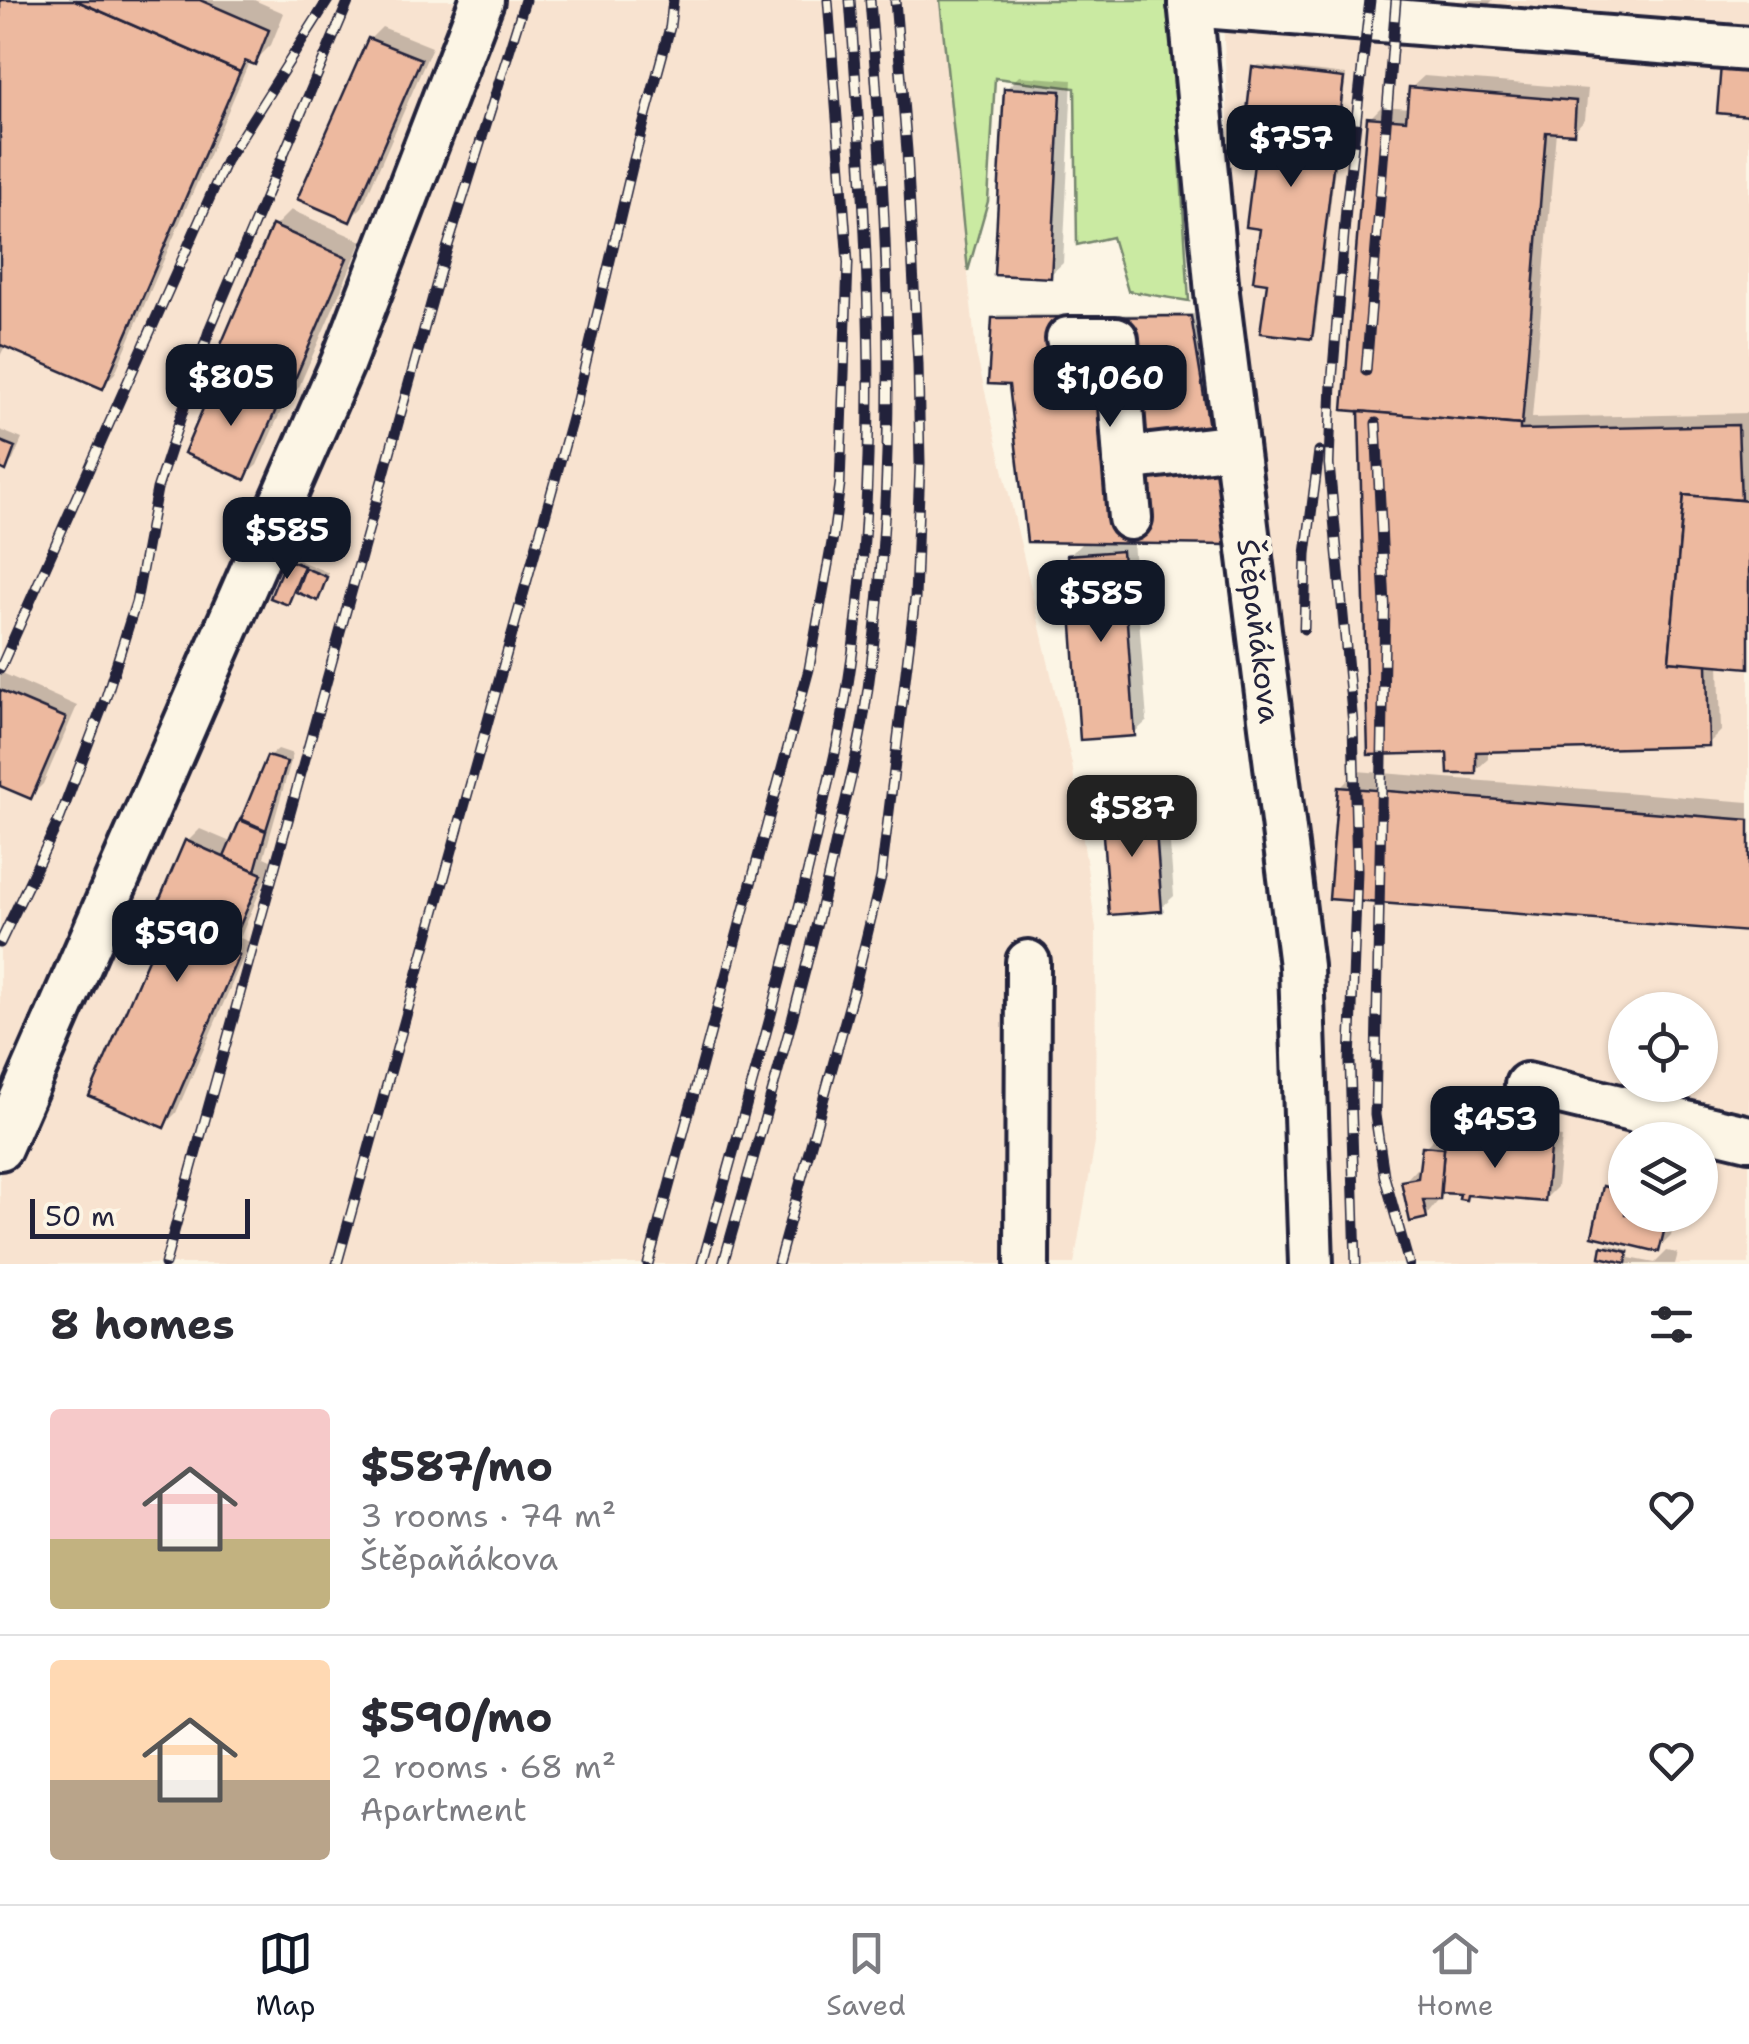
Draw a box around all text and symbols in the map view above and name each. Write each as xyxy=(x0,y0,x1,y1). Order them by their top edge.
pin: $757 xyxy=(1232,105,1350,190)
text: $757 xyxy=(1249,116,1333,159)
pin: $805 xyxy=(172,344,290,429)
pin: $1,060 xyxy=(1029,345,1191,430)
text: $805 xyxy=(188,355,274,398)
text: $1,060 xyxy=(1056,356,1164,399)
pin: $585 xyxy=(228,497,346,582)
text: $585 xyxy=(245,508,329,551)
street label: Štěpaňákova xyxy=(1227,536,1291,726)
pin: $585 xyxy=(1042,560,1160,645)
text: $585 xyxy=(1059,571,1143,614)
pin: $587 xyxy=(1073,775,1191,860)
text: $587 xyxy=(1089,786,1175,829)
pin: $590 xyxy=(118,900,236,985)
text: $590 xyxy=(134,911,220,954)
map controls xyxy=(1608,992,1718,1232)
button: locate xyxy=(1608,992,1718,1102)
pin: $453 xyxy=(1436,1086,1554,1171)
text: $453 xyxy=(1452,1097,1538,1140)
button: layers xyxy=(1608,1122,1718,1232)
scale bar xyxy=(30,1194,250,1238)
text: 50 m xyxy=(45,1197,115,1235)
text: 8 homes xyxy=(50,1296,235,1352)
icon: filters xyxy=(1644,1297,1699,1352)
text: $587/mo xyxy=(360,1438,553,1494)
icon: home xyxy=(130,1449,250,1569)
icon: heart xyxy=(1644,1482,1699,1537)
text: 3 rooms · 74 m² xyxy=(360,1494,616,1537)
text: Štěpaňákova xyxy=(360,1537,558,1580)
text: $590/mo xyxy=(360,1689,553,1745)
icon: home xyxy=(130,1700,250,1820)
icon: heart xyxy=(1644,1733,1699,1788)
text: 2 rooms · 68 m² xyxy=(360,1745,616,1788)
text: Apartment xyxy=(360,1788,527,1831)
tab: Map xyxy=(255,1926,315,2024)
tab: Saved xyxy=(826,1926,906,2024)
tab: Home xyxy=(1417,1926,1494,2024)

